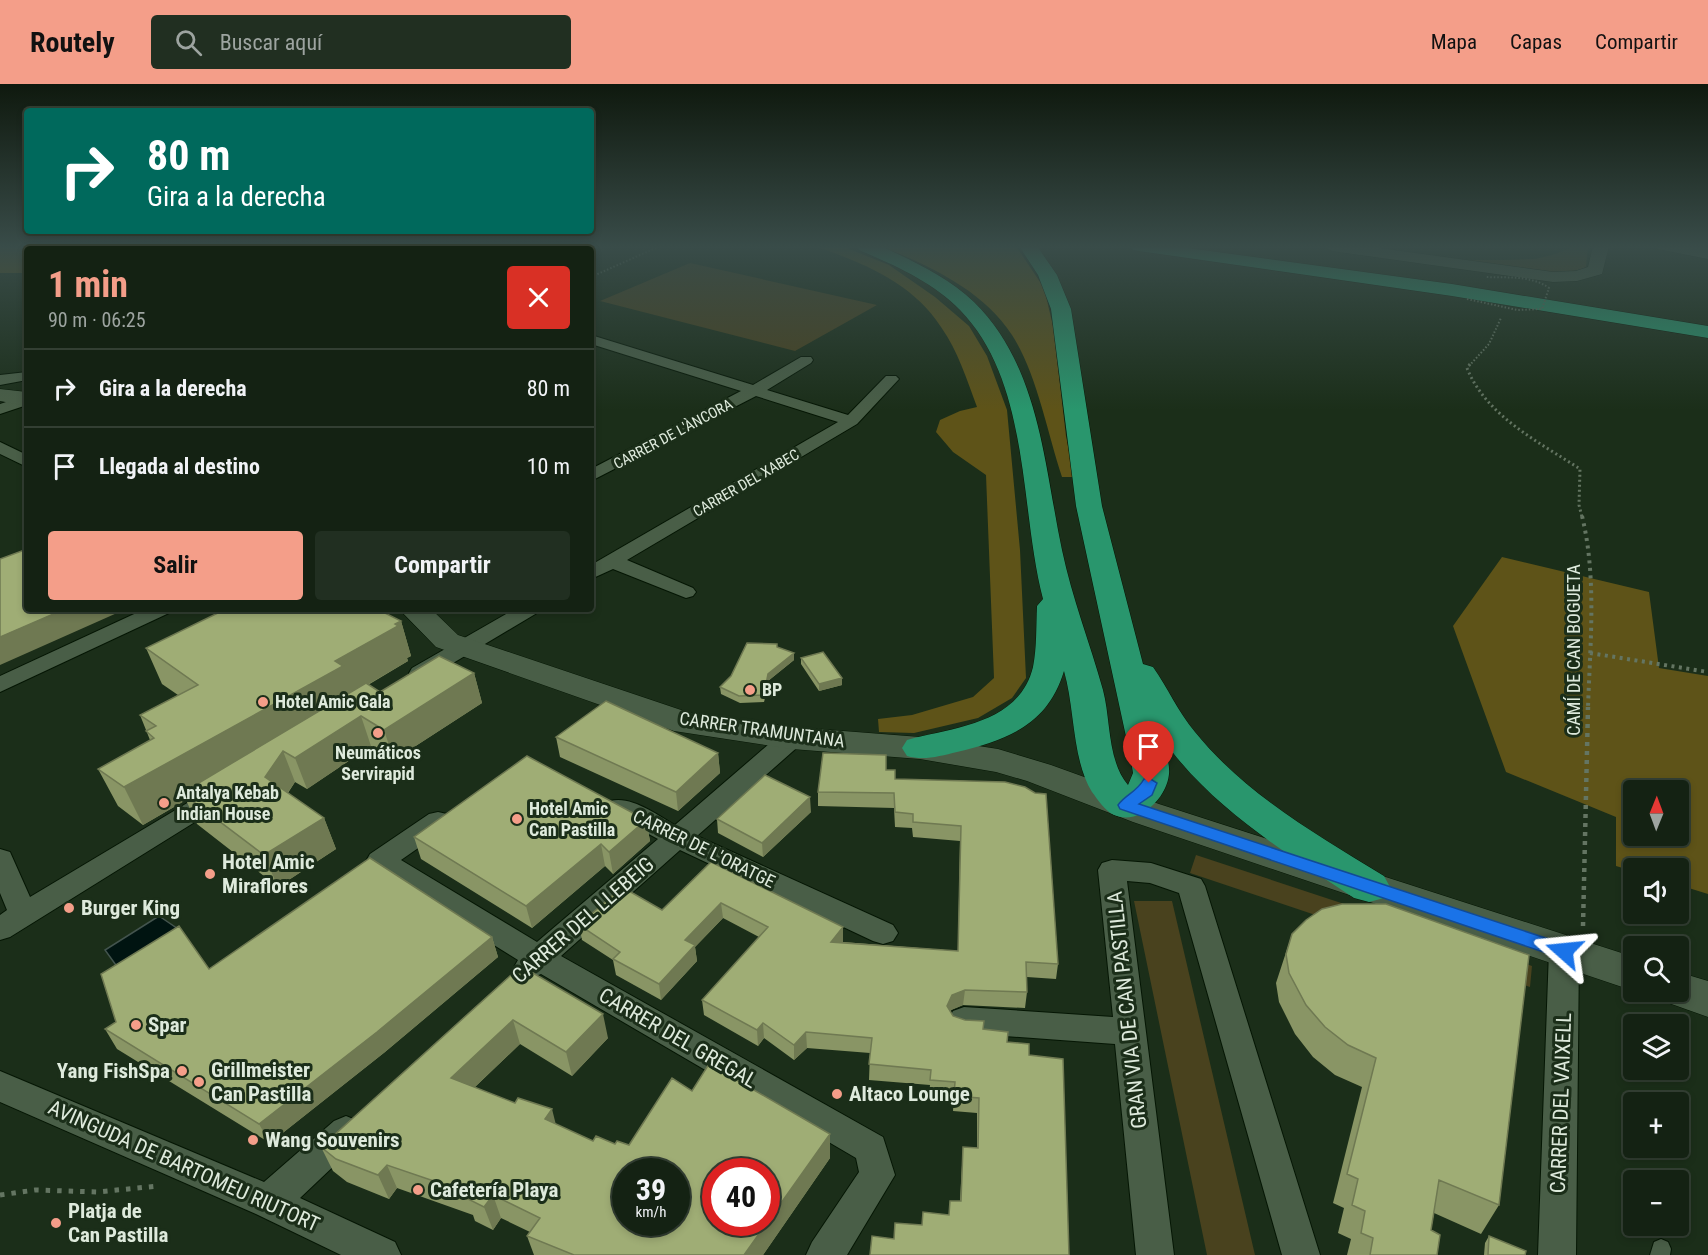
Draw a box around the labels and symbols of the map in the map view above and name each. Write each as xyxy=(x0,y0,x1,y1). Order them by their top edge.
street label: CARRER DE L'ÀNCORA xyxy=(610,395,736,473)
street label: CARRER DEL XABEC xyxy=(690,445,802,521)
street label: CAMÍ DE CAN BOGUETA xyxy=(1563,564,1584,736)
place label: BP xyxy=(762,679,782,700)
marker: BP xyxy=(743,683,757,697)
place label: Hotel Amic Gala xyxy=(275,691,391,712)
marker: Hotel Amic Gala xyxy=(256,695,270,709)
street label: CARRER TRAMUNTANA xyxy=(678,708,847,752)
pin xyxy=(1123,721,1174,783)
marker: Neumáticos Servirapid xyxy=(371,726,385,740)
place label: Neumáticos Servirapid xyxy=(335,742,421,784)
north arrow xyxy=(1623,780,1689,846)
place label: Antalya Kebab Indian House xyxy=(176,782,279,824)
marker: Antalya Kebab Indian House xyxy=(157,796,171,810)
place label: Hotel Amic Can Pastilla xyxy=(529,798,615,840)
street label: CARRER DE L'ORATGE xyxy=(630,805,779,892)
marker: Hotel Amic Can Pastilla xyxy=(510,812,524,826)
place label: Hotel Amic Miraflores xyxy=(222,850,315,898)
street label: CARRER DEL LLEBEIG xyxy=(507,852,659,988)
marker: Hotel Amic Miraflores xyxy=(203,867,217,881)
street label: GRAN VIA DE CAN PASTILLA xyxy=(1103,890,1151,1130)
place label: Burger King xyxy=(81,896,180,920)
marker: Burger King xyxy=(62,901,76,915)
position arrow xyxy=(1532,919,1596,983)
street label: CARRER DEL GREGAL xyxy=(595,983,761,1093)
street label: CARRER DEL VAIXELL xyxy=(1546,1012,1576,1194)
place label: Spar xyxy=(148,1013,187,1037)
marker: Spar xyxy=(129,1018,143,1032)
place label: Grillmeister Can Pastilla xyxy=(211,1058,312,1106)
place label: Yang FishSpa xyxy=(57,1059,170,1083)
marker: Yang FishSpa xyxy=(175,1064,189,1078)
marker: Grillmeister Can Pastilla xyxy=(192,1075,206,1089)
place label: Altaco Lounge xyxy=(849,1082,970,1106)
marker: Altaco Lounge xyxy=(830,1087,844,1101)
street label: AVINGUDA DE BARTOMEU RIUTORT xyxy=(45,1095,323,1237)
place label: Wang Souvenirs xyxy=(265,1128,400,1152)
marker: Wang Souvenirs xyxy=(246,1133,260,1147)
speed limit sign: 40 xyxy=(702,1158,780,1236)
place label: Cafetería Playa xyxy=(430,1178,558,1202)
marker: Cafetería Playa xyxy=(411,1183,425,1197)
place label: Platja de Can Pastilla xyxy=(68,1199,169,1247)
marker: Platja de Can Pastilla xyxy=(49,1216,63,1230)

